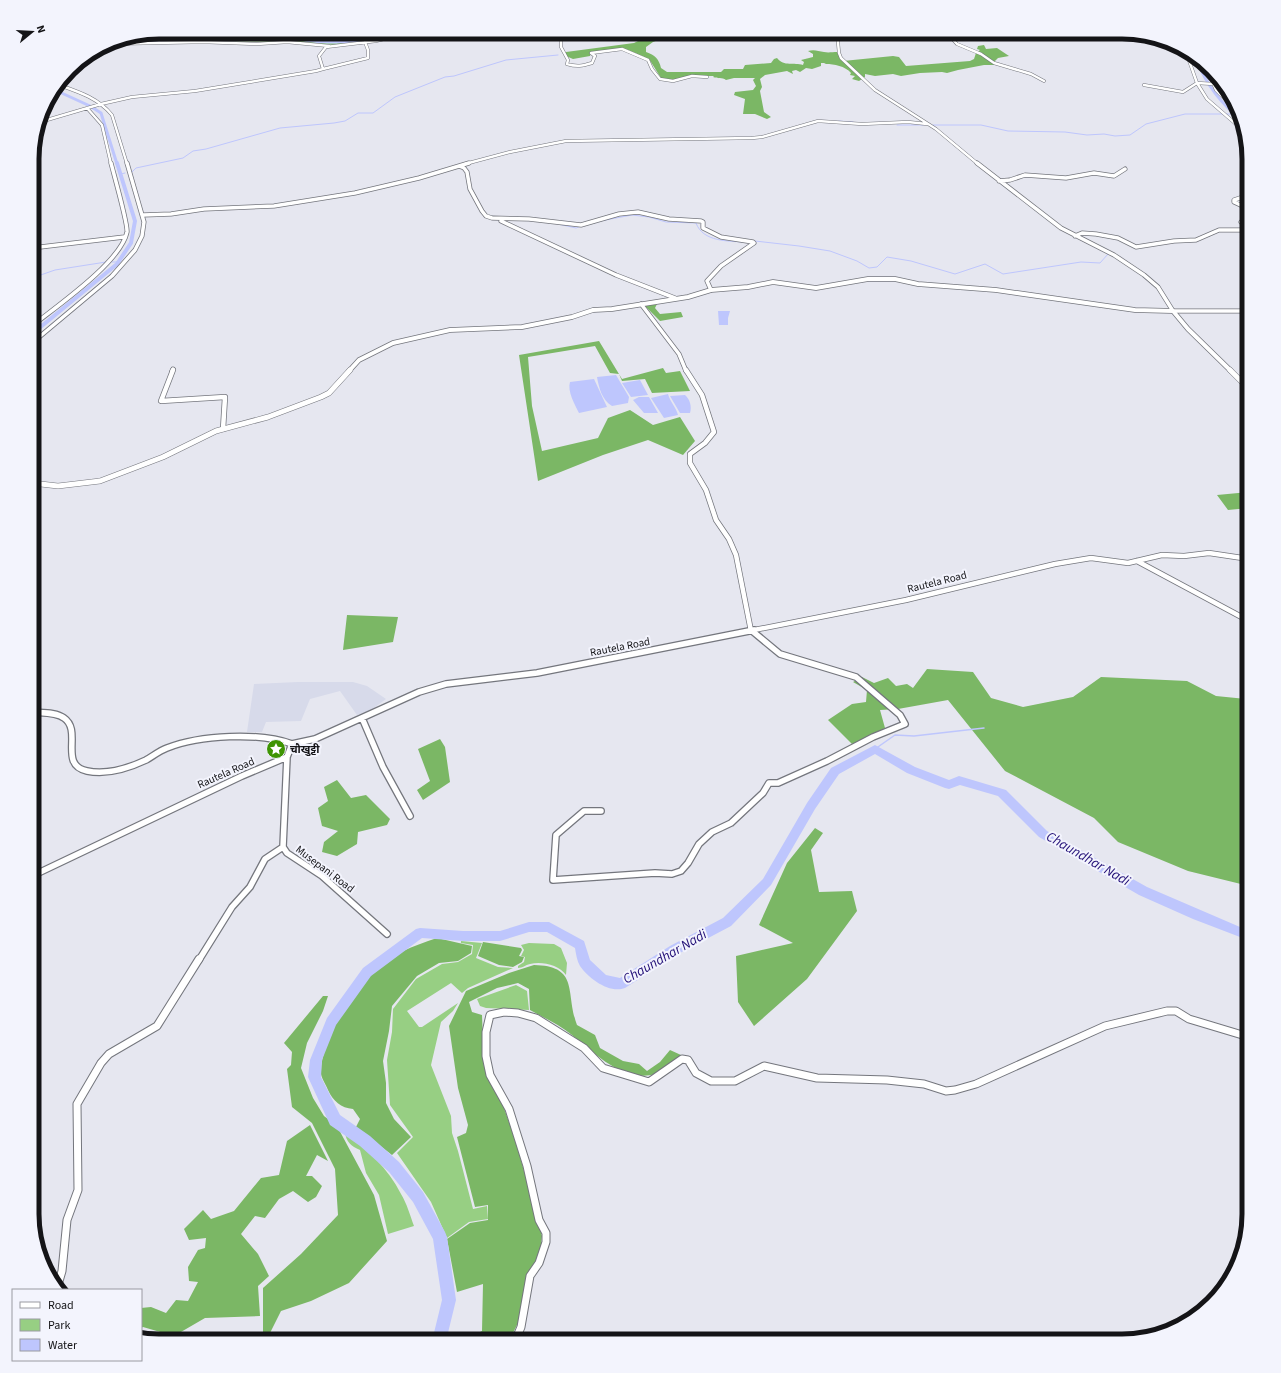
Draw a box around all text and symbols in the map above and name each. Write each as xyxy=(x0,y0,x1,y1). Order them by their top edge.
north arrow xyxy=(12,12,52,52)
text: N xyxy=(33,23,49,35)
street label: Rautela Road xyxy=(906,567,968,597)
street label: Rautela Road xyxy=(589,634,651,660)
place icon: चौखुट्टी xyxy=(265,738,287,760)
place label: चौखुट्टी xyxy=(290,742,320,757)
street label: Rautela Road xyxy=(195,754,257,792)
water label: Chaundhar Nadi xyxy=(1042,827,1134,892)
street label: Musepani Road xyxy=(293,842,357,896)
water label: Chaundhar Nadi xyxy=(619,924,711,989)
legend xyxy=(12,1289,142,1361)
text: Road xyxy=(48,1297,74,1314)
text: Park xyxy=(48,1317,70,1334)
text: Water xyxy=(48,1337,78,1354)

